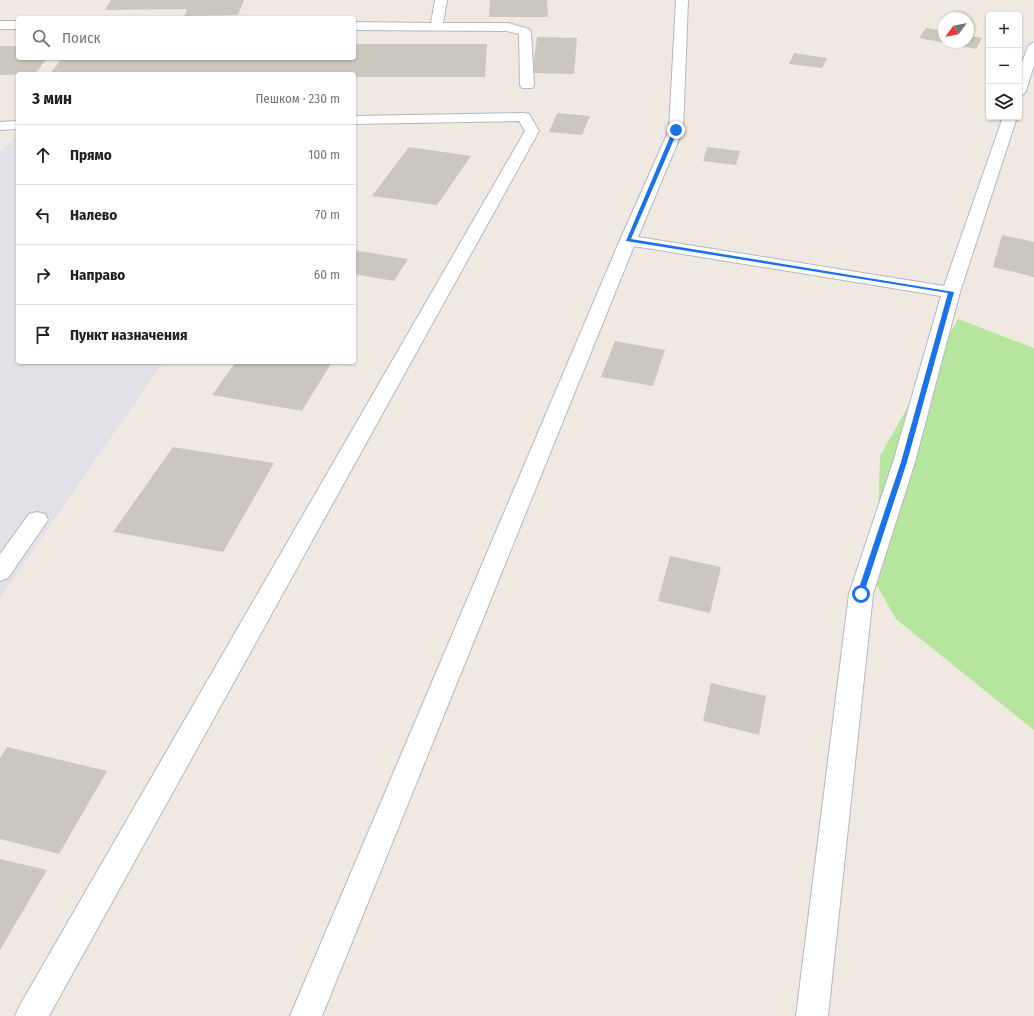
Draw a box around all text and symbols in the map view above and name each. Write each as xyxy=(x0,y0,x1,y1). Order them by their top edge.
north arrow xyxy=(938,12,974,48)
map controls xyxy=(986,12,1022,120)
button: + xyxy=(986,12,1022,48)
search box xyxy=(16,16,356,60)
icon: search xyxy=(30,27,52,49)
text: Поиск xyxy=(62,29,100,47)
button: − xyxy=(986,48,1022,84)
button: layers xyxy=(986,84,1022,120)
text: 3 мин xyxy=(32,88,72,109)
text: Пешком · 230 m xyxy=(255,91,340,106)
route end xyxy=(667,121,685,139)
icon: ahead xyxy=(32,144,54,166)
text: Прямо xyxy=(70,146,112,164)
text: 100 m xyxy=(308,147,340,162)
icon: left xyxy=(32,204,54,226)
text: Налево xyxy=(70,206,117,224)
text: 70 m xyxy=(315,207,340,222)
icon: right xyxy=(32,264,54,286)
text: Направо xyxy=(70,266,125,284)
text: 60 m xyxy=(314,267,340,282)
icon: arrive xyxy=(32,324,54,346)
text: Пункт назначения xyxy=(70,326,188,344)
route start xyxy=(852,585,870,603)

